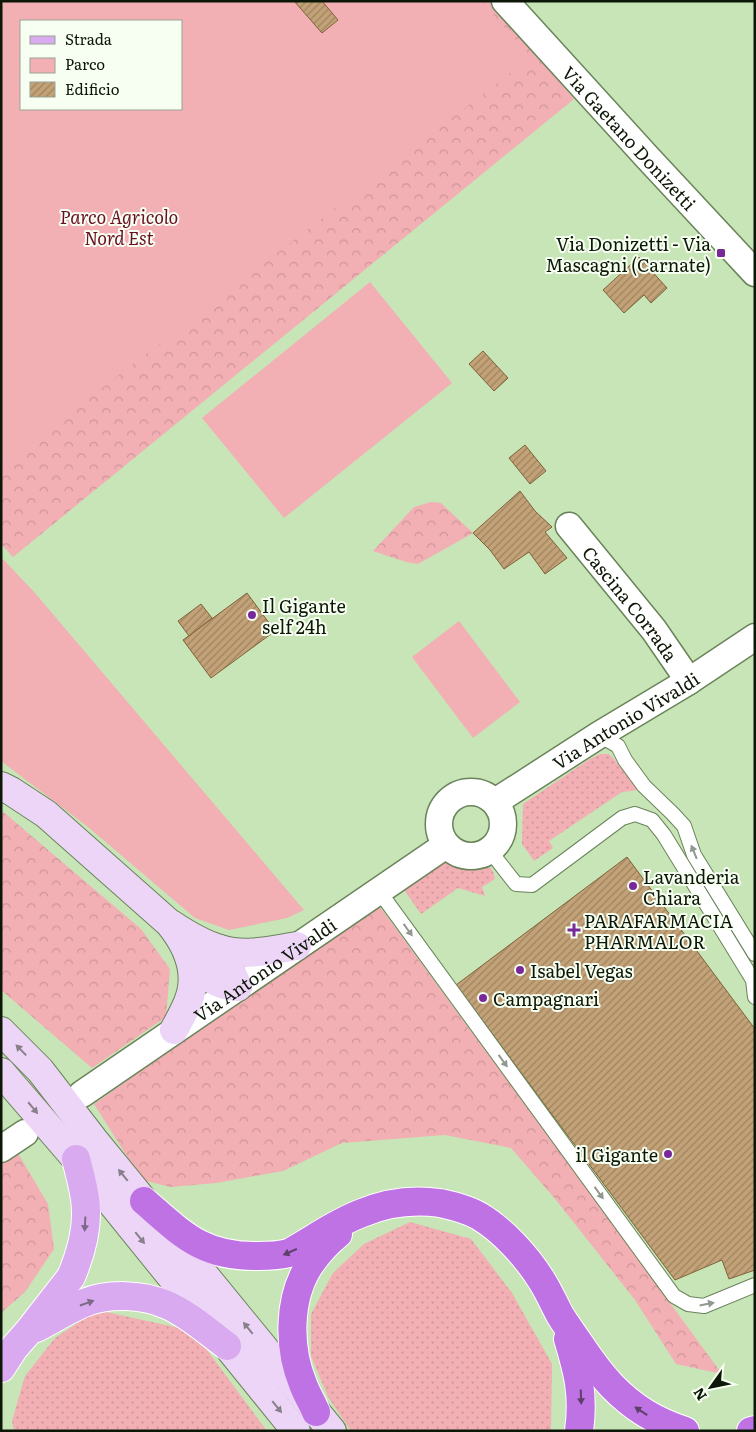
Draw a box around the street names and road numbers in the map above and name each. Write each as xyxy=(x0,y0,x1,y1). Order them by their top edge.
street label: Via Gaetano Donizetti xyxy=(556,59,703,216)
street label: Cascina Corrada xyxy=(577,540,685,667)
street label: Via Antonio Vivaldi xyxy=(547,665,704,775)
street label: Via Antonio Vivaldi xyxy=(188,911,341,1028)

